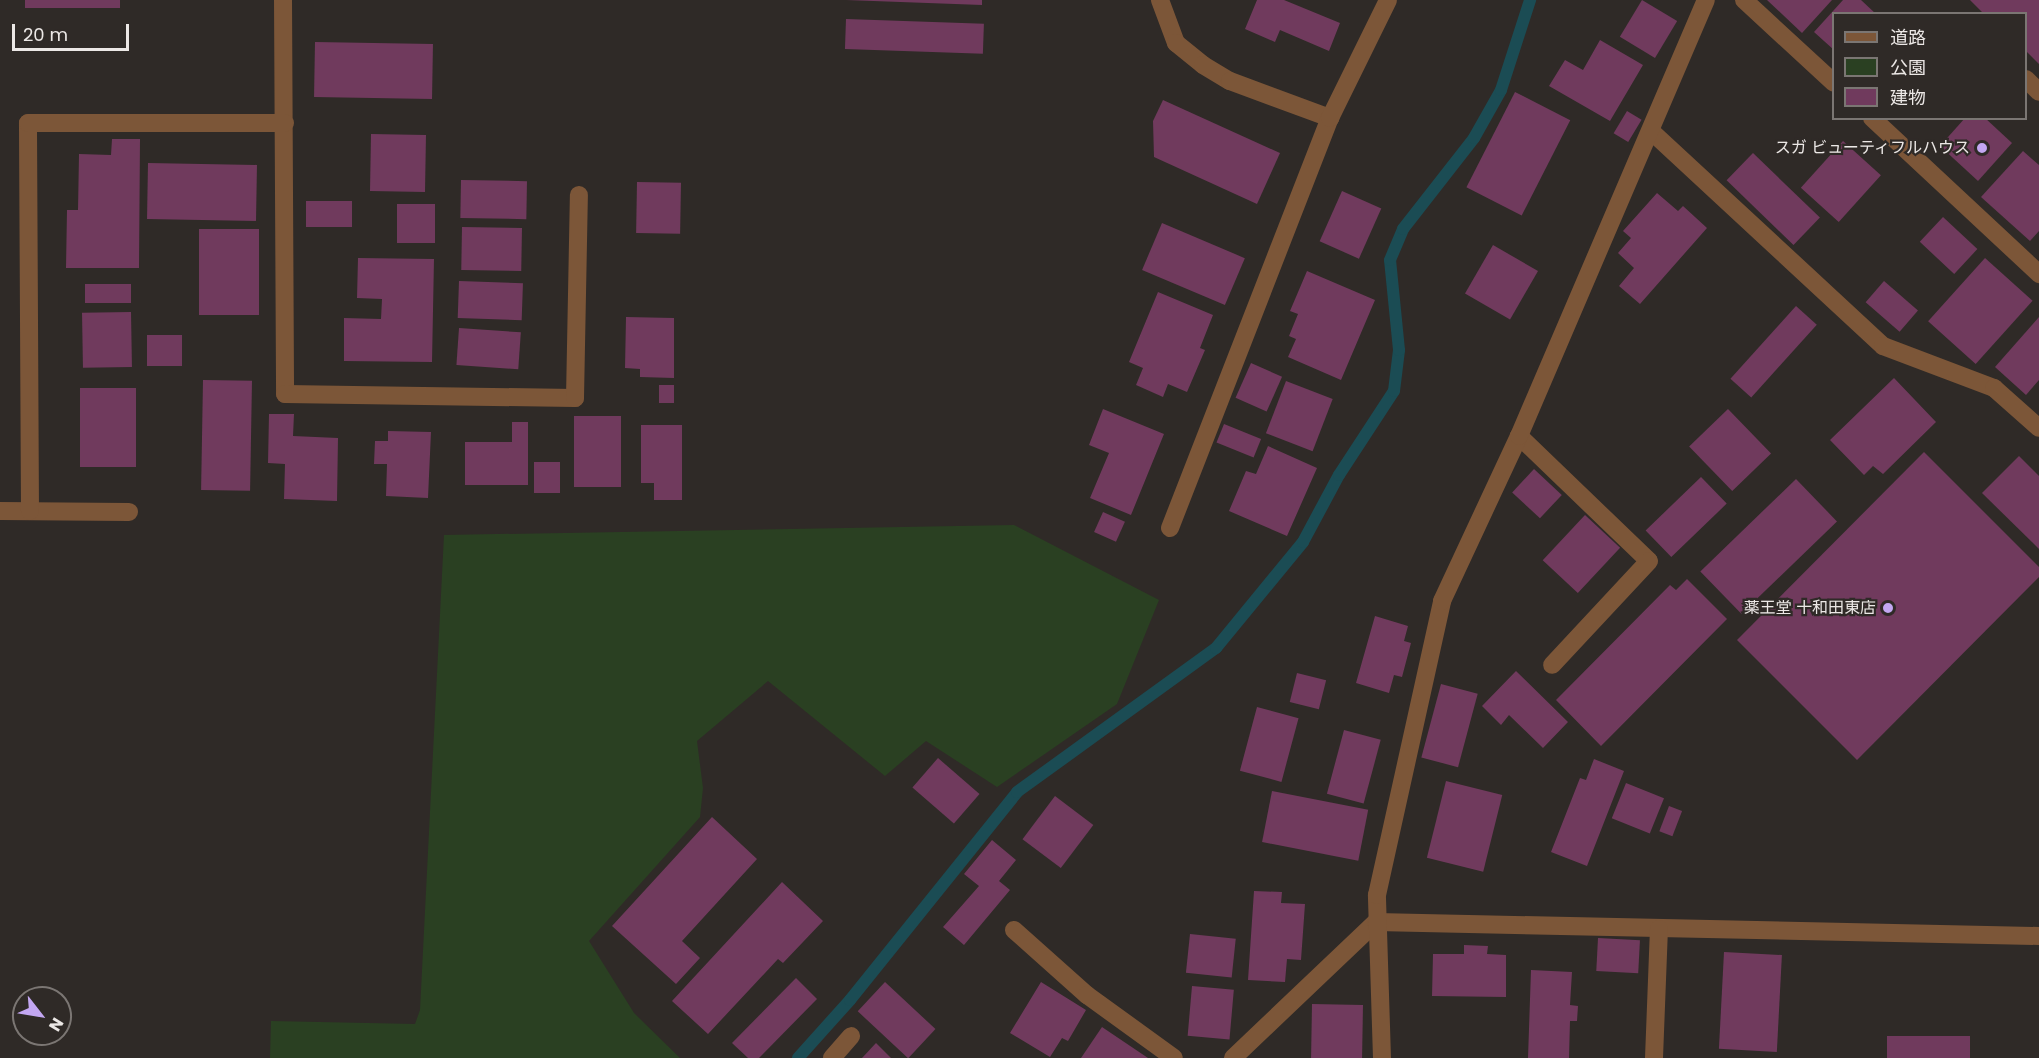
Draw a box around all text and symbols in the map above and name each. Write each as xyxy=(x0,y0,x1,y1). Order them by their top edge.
scale bar xyxy=(15,12,132,50)
legend xyxy=(1832,12,2027,120)
text: 20 m xyxy=(23,22,68,47)
text: 道路 xyxy=(1890,25,1926,50)
text: 公園 xyxy=(1890,55,1926,80)
text: 建物 xyxy=(1890,85,1926,110)
place label: スガ ビューティフルハウス xyxy=(1774,138,1970,158)
marker: スガ ビューティフルハウス xyxy=(1975,141,1989,155)
place label: 薬王堂 十和田東店 xyxy=(1744,598,1876,618)
marker: 薬王堂 十和田東店 xyxy=(1881,601,1895,615)
north arrow xyxy=(12,986,72,1046)
text: N xyxy=(43,1013,69,1036)

